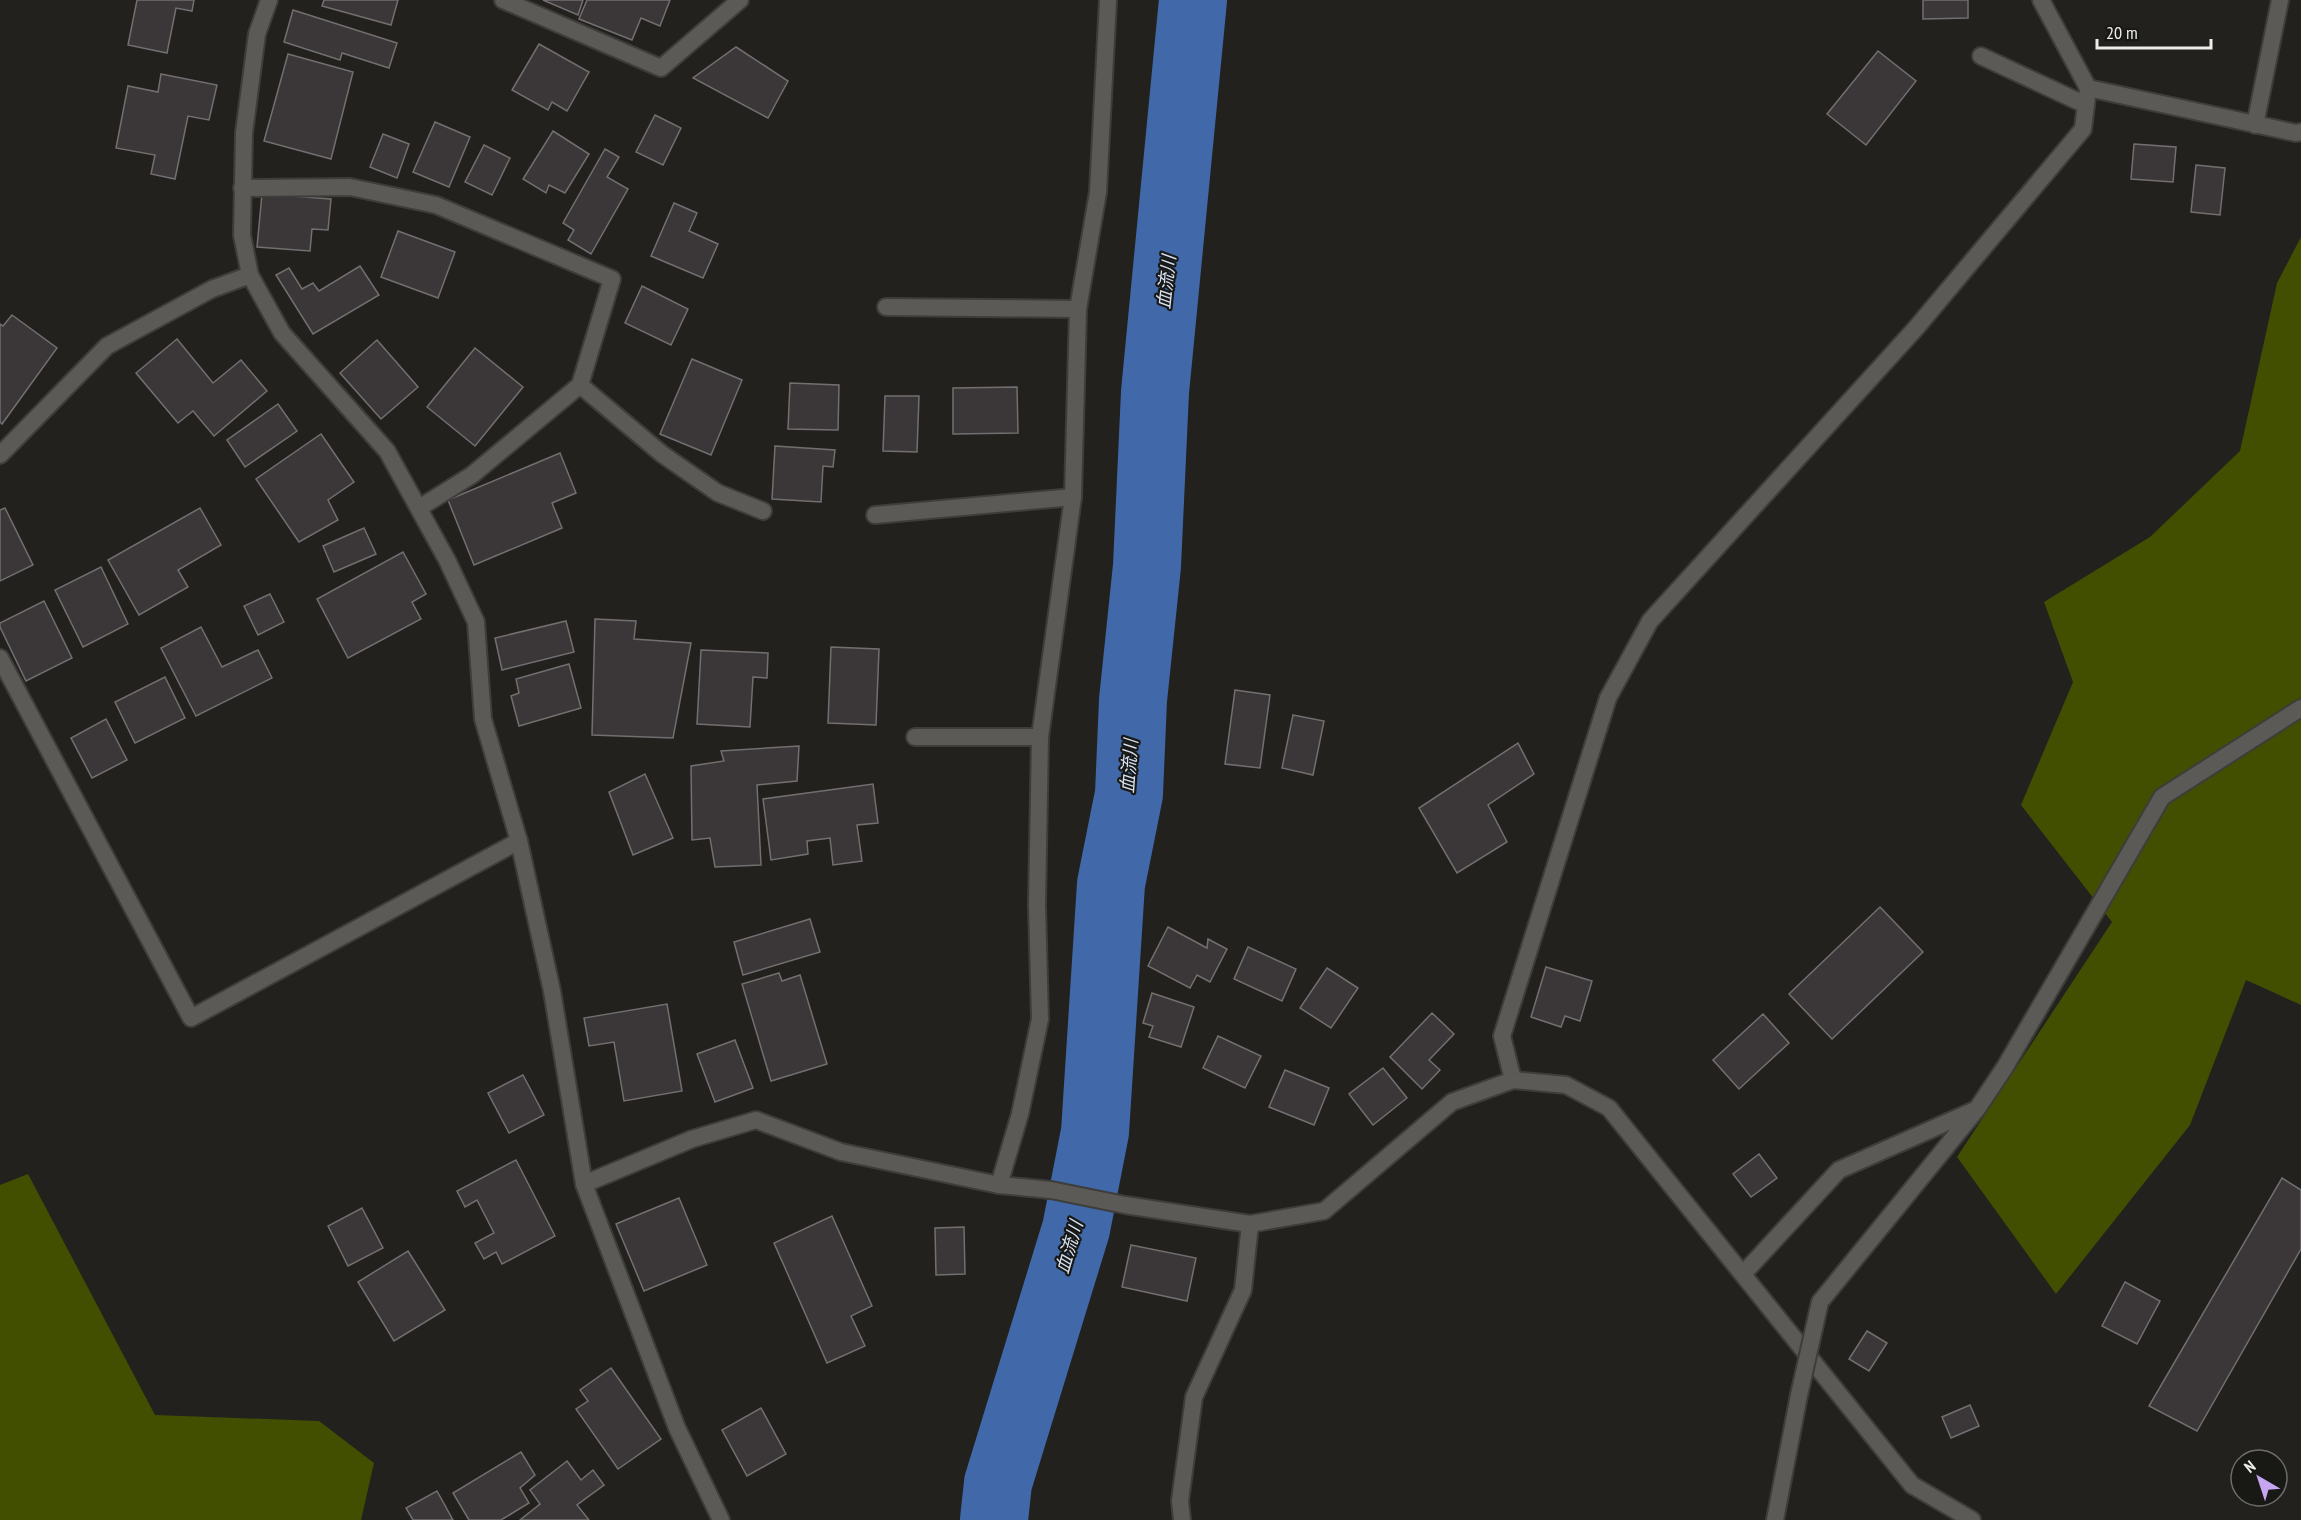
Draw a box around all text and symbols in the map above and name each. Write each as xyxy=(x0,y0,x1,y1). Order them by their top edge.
scale bar xyxy=(2097,12,2211,50)
text: 20 m xyxy=(2106,21,2138,44)
water label: 血流川 xyxy=(1152,252,1180,310)
water label: 血流川 xyxy=(1116,736,1142,794)
water label: 血流川 xyxy=(1051,1216,1088,1276)
north arrow xyxy=(2229,1448,2289,1508)
text: N xyxy=(2240,1456,2259,1477)

